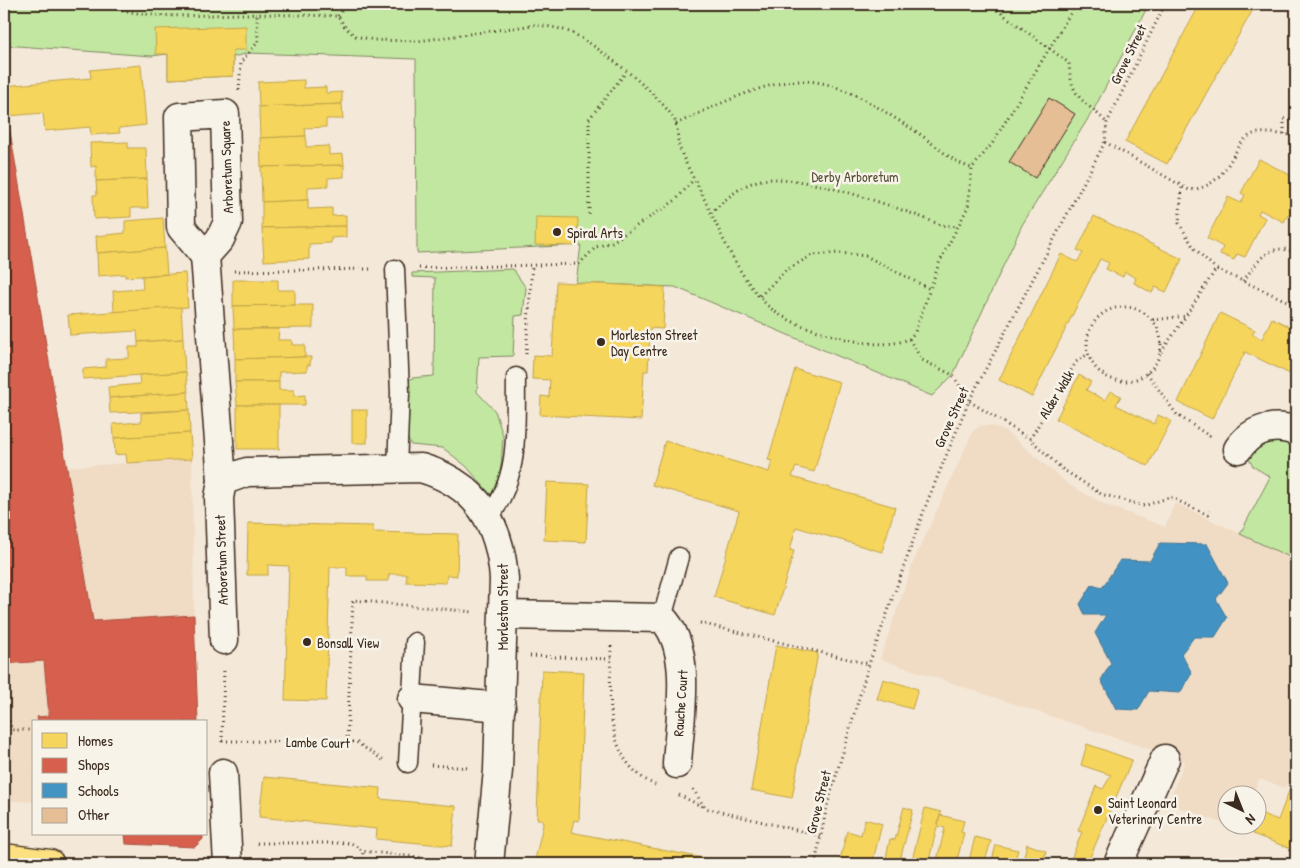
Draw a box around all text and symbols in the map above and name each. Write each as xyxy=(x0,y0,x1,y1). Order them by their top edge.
street label: Grove Street xyxy=(1105,21,1151,87)
street label: Arboretum Square xyxy=(215,120,238,214)
park label: Derby Arboretum xyxy=(811,167,899,187)
place label: Spiral Arts xyxy=(567,223,623,243)
marker: Spiral Arts xyxy=(551,226,563,238)
place label: Morleston Street Day Centre xyxy=(611,325,698,361)
marker: Morleston Street Day Centre xyxy=(595,336,607,348)
street label: Alder Walk xyxy=(1034,366,1078,422)
street label: Grove Street xyxy=(929,383,973,450)
street label: Arboretum Street xyxy=(210,514,232,605)
street label: Morleston Street xyxy=(493,563,512,650)
place label: Bonsall View xyxy=(317,633,380,652)
marker: Bonsall View xyxy=(301,636,313,648)
street label: Rauche Court xyxy=(668,669,692,737)
legend xyxy=(32,720,208,836)
text: Homes xyxy=(78,730,113,751)
street label: Lambe Court xyxy=(286,732,350,752)
text: Shops xyxy=(78,754,110,775)
street label: Grove Street xyxy=(801,768,835,836)
text: Schools xyxy=(78,780,119,801)
north arrow xyxy=(1218,786,1268,836)
place label: Saint Leonard Veterinary Centre xyxy=(1108,793,1202,829)
text: Other xyxy=(78,804,110,825)
marker: Saint Leonard Veterinary Centre xyxy=(1092,804,1104,816)
text: N xyxy=(1242,810,1260,830)

